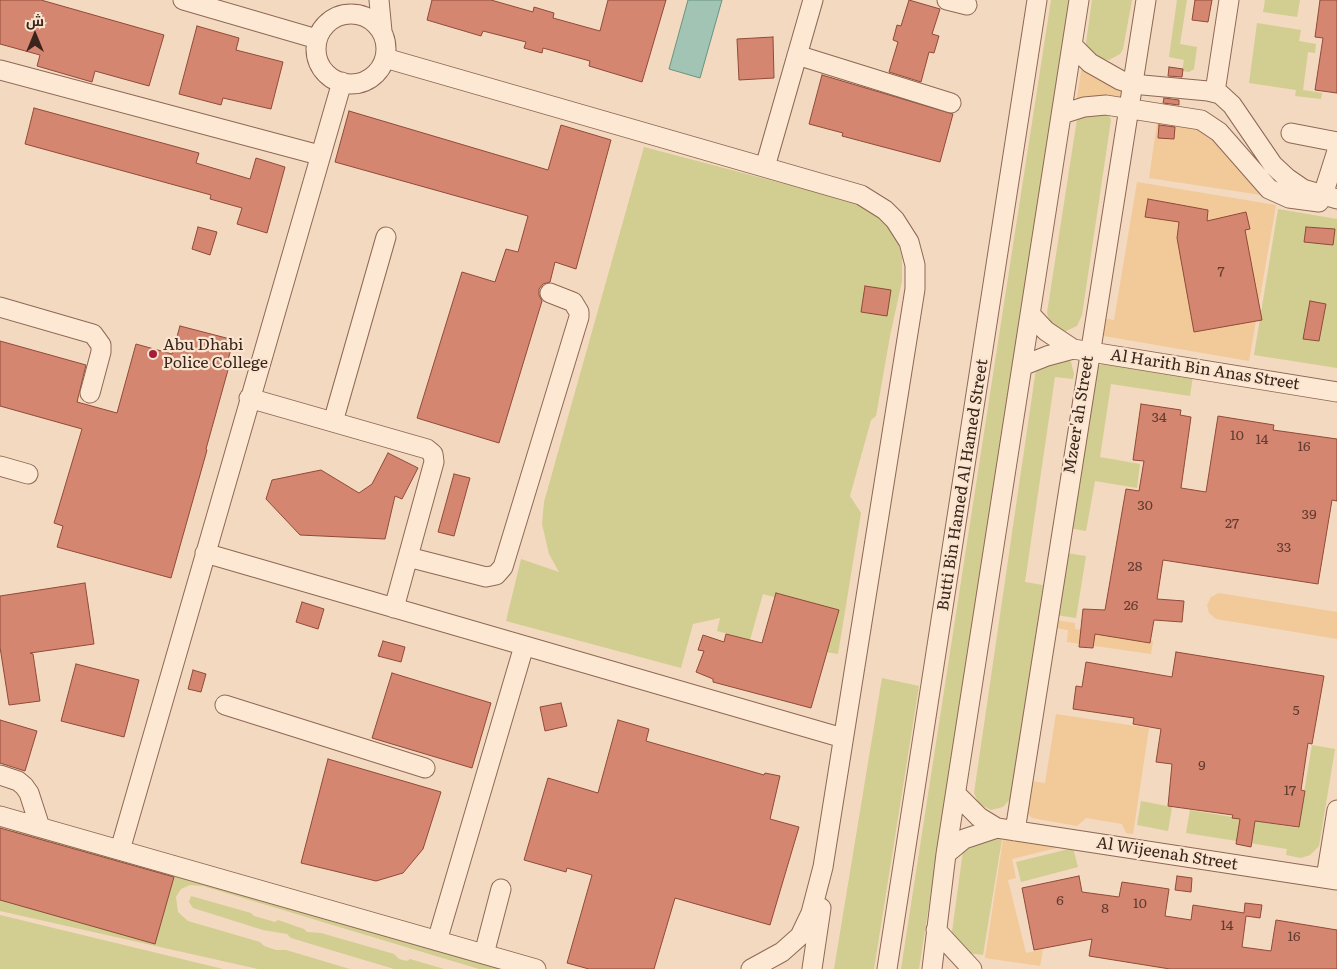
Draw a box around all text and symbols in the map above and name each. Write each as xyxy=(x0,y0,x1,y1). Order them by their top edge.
north arrow xyxy=(10,10,60,60)
text: ش xyxy=(26,10,44,30)
house number: 7 xyxy=(1217,264,1225,280)
place label: Abu Dhabi Police College xyxy=(163,335,268,373)
street label: Al Harith Bin Anas Street xyxy=(1109,346,1301,394)
marker: Abu Dhabi Police College xyxy=(147,348,159,360)
street label: Mzeer'ah Street xyxy=(1060,354,1098,476)
street label: Butti Bin Hamed Al Hamed Street xyxy=(934,358,992,612)
house number: 34 xyxy=(1151,410,1167,426)
house number: 10 xyxy=(1230,428,1244,444)
house number: 14 xyxy=(1256,432,1268,448)
house number: 16 xyxy=(1297,439,1311,455)
house number: 30 xyxy=(1137,498,1153,514)
house number: 39 xyxy=(1302,507,1316,523)
house number: 27 xyxy=(1225,516,1239,532)
house number: 33 xyxy=(1277,540,1291,556)
house number: 28 xyxy=(1128,559,1142,575)
house number: 26 xyxy=(1124,598,1138,614)
house number: 5 xyxy=(1292,703,1300,719)
house number: 9 xyxy=(1198,758,1206,774)
house number: 17 xyxy=(1284,783,1296,799)
street label: Al Wijeenah Street xyxy=(1095,833,1239,875)
house number: 6 xyxy=(1056,893,1064,909)
house number: 10 xyxy=(1133,896,1147,912)
house number: 8 xyxy=(1101,901,1109,917)
house number: 14 xyxy=(1221,918,1233,934)
house number: 16 xyxy=(1287,929,1301,945)

